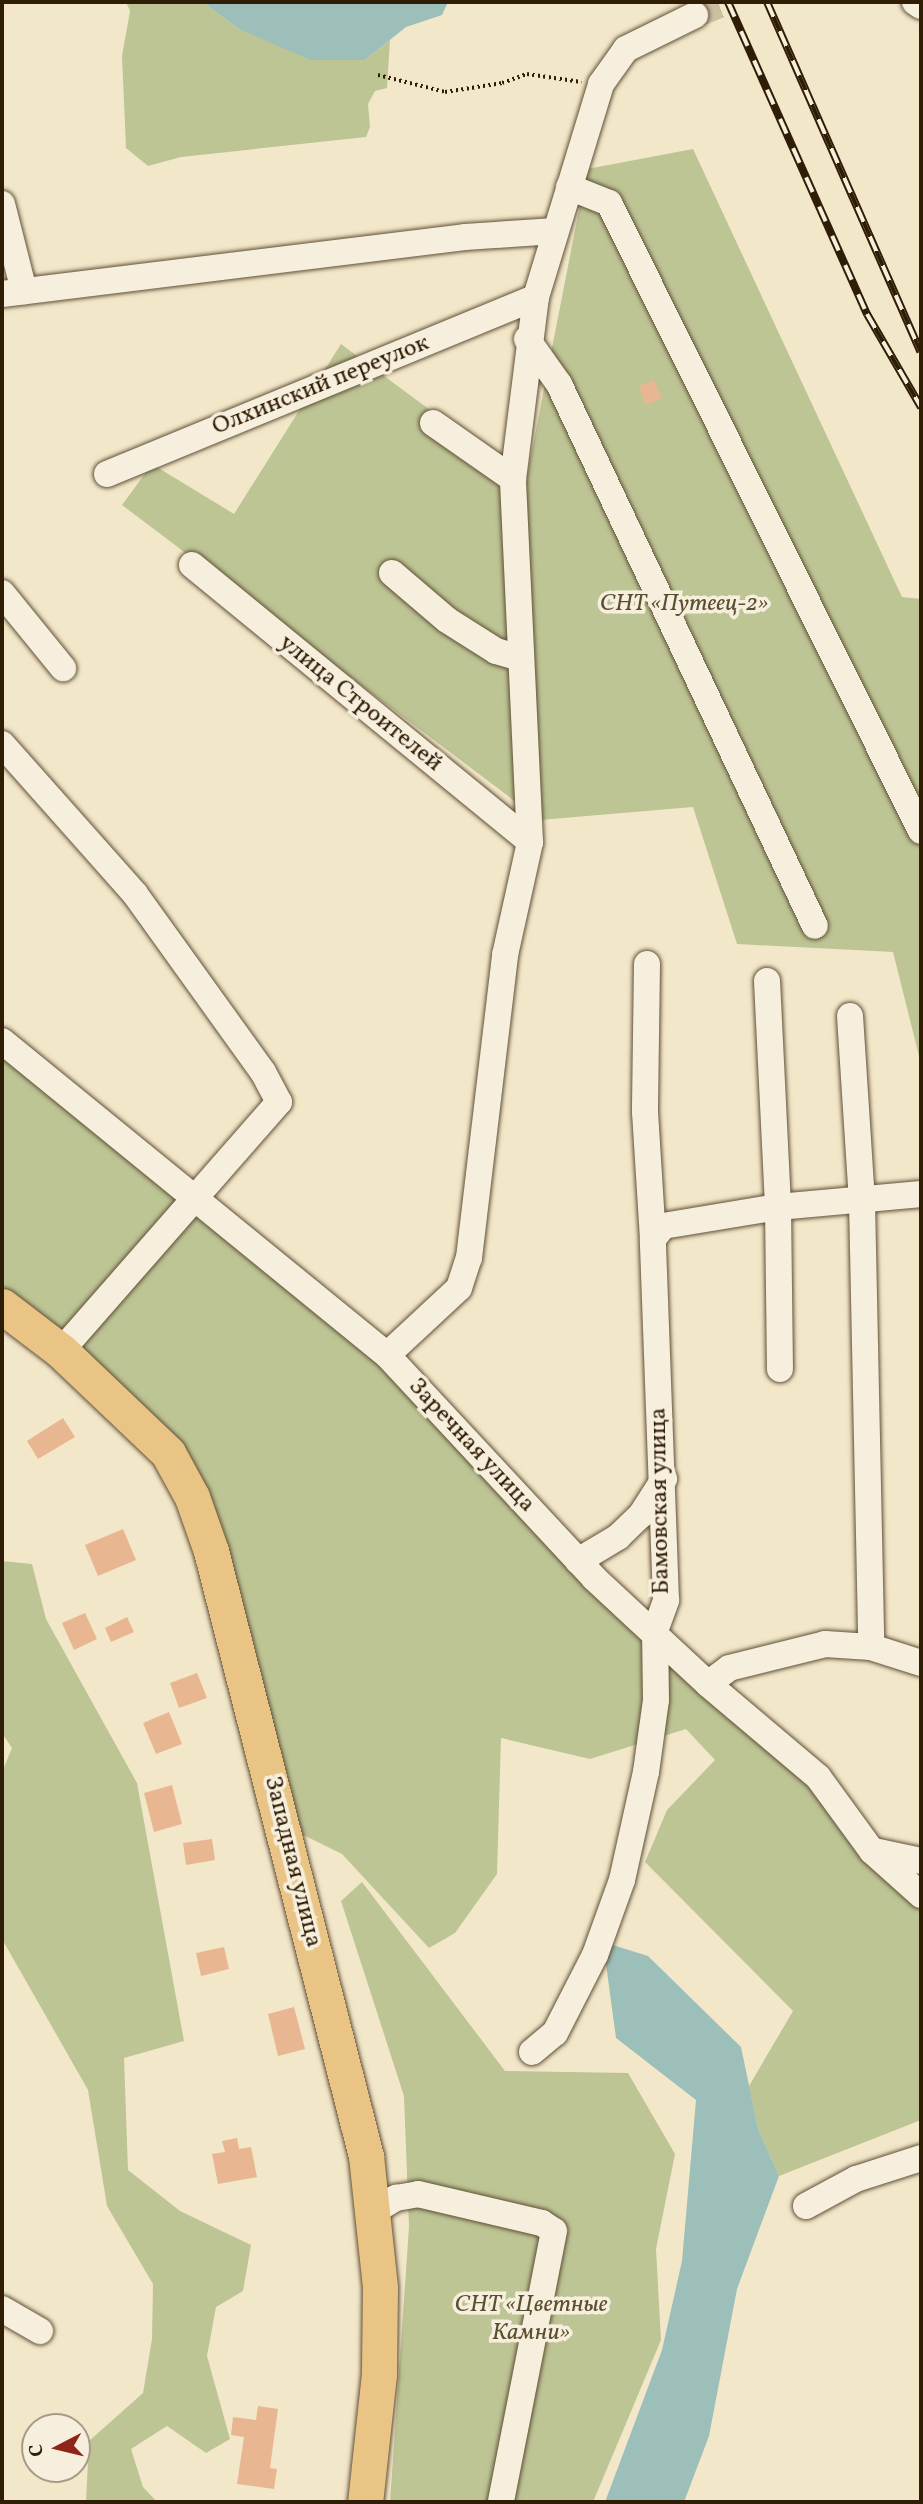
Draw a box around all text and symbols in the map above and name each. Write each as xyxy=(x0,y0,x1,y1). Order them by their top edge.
street label: Олхинский переулок xyxy=(208,329,434,443)
park label: СНТ «Путеец-2» xyxy=(600,591,768,619)
street label: улица Строителей xyxy=(272,629,448,779)
street label: Заречная улица xyxy=(401,1373,541,1519)
street label: Бамовская улица xyxy=(645,1407,677,1595)
street label: Западная улица xyxy=(257,1773,327,1951)
park label: СНТ «Цветные Камни» xyxy=(454,2292,608,2348)
north arrow xyxy=(21,2413,91,2483)
text: С xyxy=(23,2443,51,2458)

